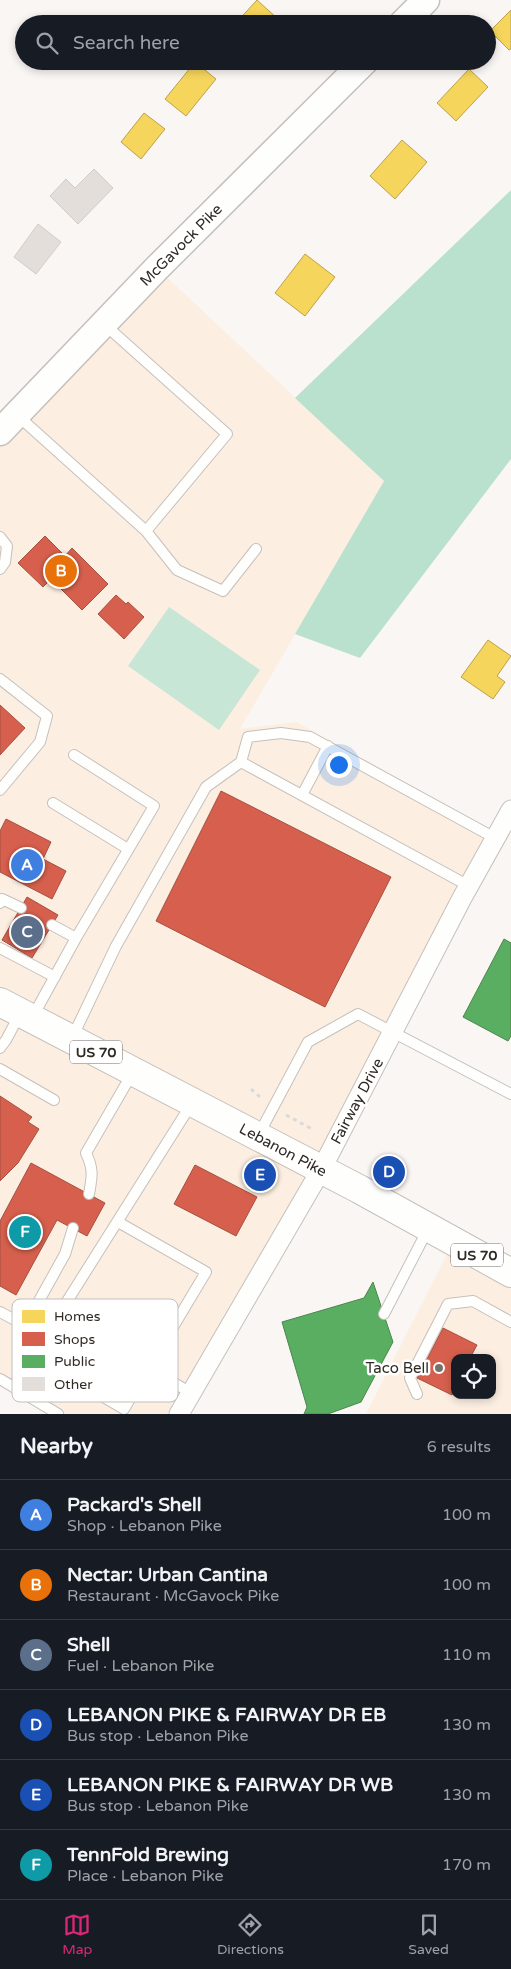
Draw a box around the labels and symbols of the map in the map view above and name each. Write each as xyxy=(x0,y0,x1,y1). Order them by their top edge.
street label: McGavock Pike xyxy=(136,200,226,290)
pin: B xyxy=(45,552,77,590)
your location xyxy=(326,752,352,778)
pin: A xyxy=(11,846,43,884)
pin: C xyxy=(11,913,43,951)
road number: US 70 xyxy=(70,1040,122,1064)
street label: Fairway Drive xyxy=(327,1055,387,1147)
street label: Lebanon Pike xyxy=(236,1119,330,1181)
pin: D xyxy=(373,1153,405,1191)
pin: E xyxy=(244,1156,276,1194)
pin: F xyxy=(9,1213,41,1251)
road number: US 70 xyxy=(451,1244,503,1266)
legend xyxy=(12,1299,178,1402)
text: Homes xyxy=(54,1308,101,1325)
text: Shops xyxy=(54,1331,95,1348)
text: Public xyxy=(54,1353,95,1370)
place label: Taco Bell xyxy=(365,1359,429,1377)
marker: Taco Bell xyxy=(433,1362,445,1374)
text: Other xyxy=(54,1376,93,1393)

